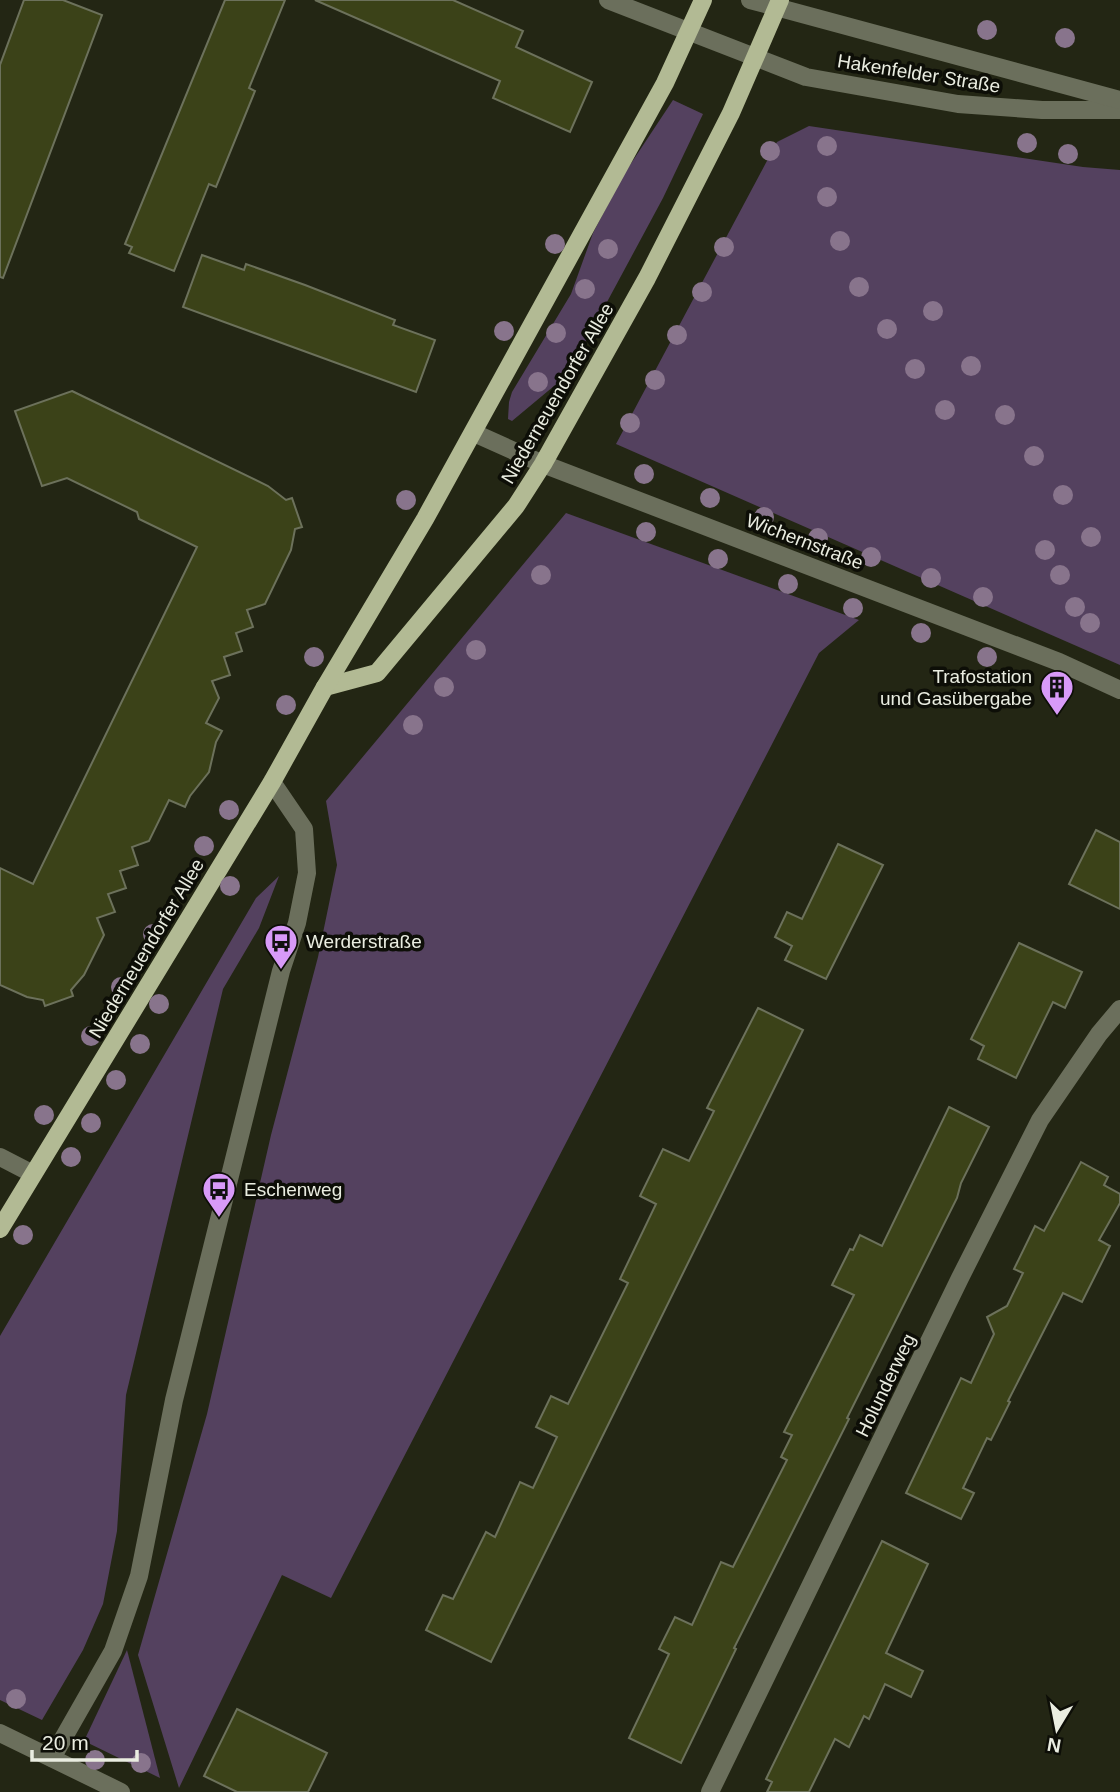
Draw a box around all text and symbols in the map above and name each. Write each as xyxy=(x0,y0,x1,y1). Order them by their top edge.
street label: Hakenfelder Straße xyxy=(836,50,1002,97)
street label: Niederneuendorfer Allee xyxy=(497,299,618,487)
street label: Wichernstraße xyxy=(743,510,866,573)
place label: Trafostation und Gasübergabe xyxy=(880,666,1032,709)
building icon: Trafostation und Gasübergabe xyxy=(1038,668,1076,717)
street label: Niederneuendorfer Allee xyxy=(85,855,208,1041)
bus stop icon: Werderstraße xyxy=(262,922,300,971)
place label: Werderstraße xyxy=(306,931,422,952)
bus stop icon: Eschenweg xyxy=(200,1170,238,1219)
place label: Eschenweg xyxy=(244,1179,342,1200)
street label: Holunderweg xyxy=(851,1330,919,1440)
north arrow xyxy=(1022,1694,1092,1764)
scale bar xyxy=(32,1718,136,1762)
text: 20 m xyxy=(42,1731,89,1754)
text: N xyxy=(1046,1734,1063,1757)

